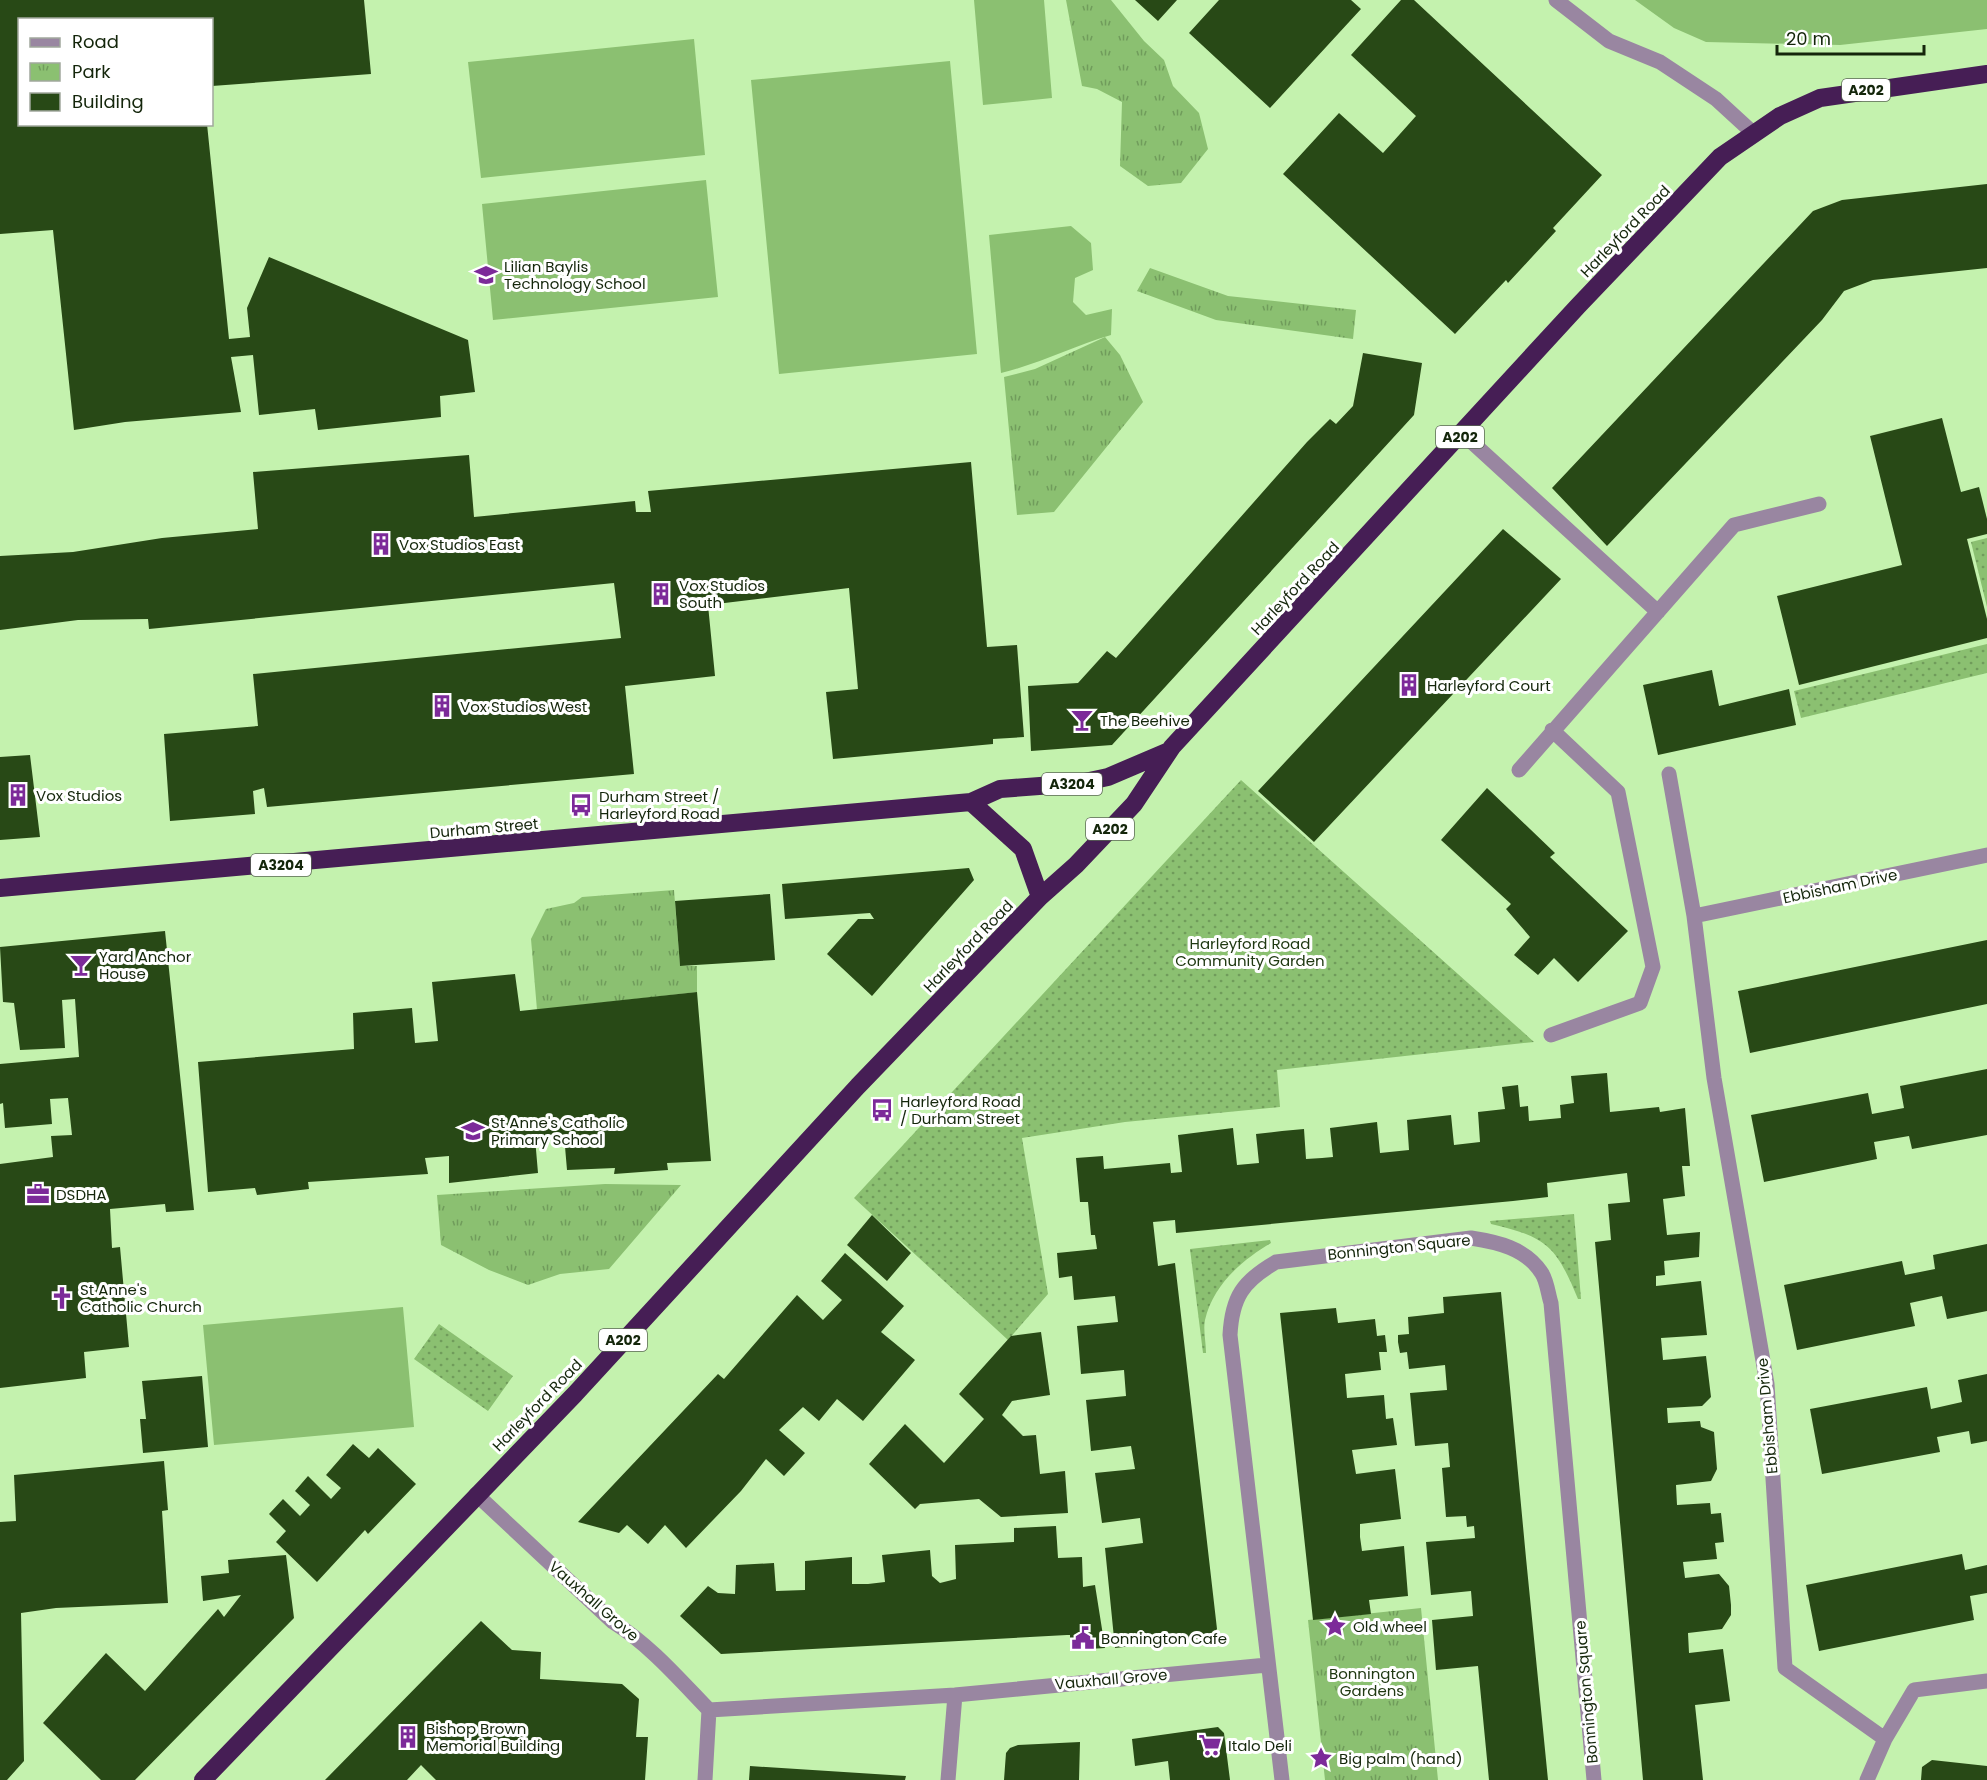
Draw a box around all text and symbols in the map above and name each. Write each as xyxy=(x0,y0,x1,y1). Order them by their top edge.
legend xyxy=(18,18,213,126)
scale bar xyxy=(1777,18,1924,56)
text: 20 m xyxy=(1786,26,1831,51)
text: Road xyxy=(72,29,119,54)
text: Park xyxy=(72,59,111,84)
road number: A202 xyxy=(1842,79,1890,101)
text: Building xyxy=(72,89,144,114)
street label: Harleyford Road xyxy=(1575,180,1675,282)
place label: Lilian Baylis Technology School xyxy=(504,256,646,294)
school or university icon: Lilian Baylis Technology School xyxy=(473,262,499,288)
road number: A202 xyxy=(1436,426,1484,448)
building icon: Vox Studios East xyxy=(368,531,394,557)
place label: Vox Studios East xyxy=(399,534,520,555)
street label: Harleyford Road xyxy=(1246,537,1344,639)
place label: Vox Studios South xyxy=(679,575,765,613)
building icon: Vox Studios South xyxy=(648,581,674,607)
building icon: Harleyford Court xyxy=(1396,672,1422,698)
place label: Harleyford Court xyxy=(1427,675,1551,696)
building icon: Vox Studios West xyxy=(429,693,455,719)
place label: Vox Studios West xyxy=(460,696,587,717)
bar icon: The Beehive xyxy=(1069,707,1095,733)
place label: The Beehive xyxy=(1100,710,1190,731)
road number: A3204 xyxy=(1042,773,1102,795)
building icon: Vox Studios xyxy=(5,782,31,808)
place label: Vox Studios xyxy=(36,785,122,806)
place label: Durham Street / Harleyford Road xyxy=(599,786,720,824)
bus stop icon: Durham Street / Harleyford Road xyxy=(568,792,594,818)
street label: Durham Street xyxy=(429,813,539,843)
road number: A202 xyxy=(1086,818,1134,840)
road number: A3204 xyxy=(251,854,311,876)
street label: Ebbisham Drive xyxy=(1781,864,1899,908)
street label: Harleyford Road xyxy=(918,895,1018,997)
park label: Harleyford Road Community Garden xyxy=(1175,933,1325,971)
place label: Yard Anchor House xyxy=(99,946,192,984)
bar icon: Yard Anchor House xyxy=(68,952,94,978)
place label: Harleyford Road / Durham Street xyxy=(900,1091,1021,1129)
bus stop icon: Harleyford Road / Durham Street xyxy=(869,1097,895,1123)
place label: St Anne's Catholic Primary School xyxy=(491,1112,625,1150)
school or university icon: St Anne's Catholic Primary School xyxy=(460,1118,486,1144)
office icon: DSDHA xyxy=(25,1181,51,1207)
place label: DSDHA xyxy=(56,1184,107,1205)
street label: Bonnington Square xyxy=(1326,1229,1472,1265)
place label: St Anne's Catholic Church xyxy=(80,1279,202,1317)
church icon: St Anne's Catholic Church xyxy=(49,1285,75,1311)
road number: A202 xyxy=(599,1329,647,1351)
street label: Harleyford Road xyxy=(487,1354,587,1456)
street label: Ebbisham Drive xyxy=(1751,1357,1783,1475)
street label: Vauxhall Grove xyxy=(545,1556,643,1646)
place icon: Old wheel xyxy=(1322,1613,1348,1639)
place label: Old wheel xyxy=(1353,1616,1427,1637)
street label: Bonnington Square xyxy=(1569,1620,1603,1764)
public building icon: Bonnington Cafe xyxy=(1070,1625,1096,1651)
place label: Bonnington Cafe xyxy=(1101,1628,1227,1649)
park label: Bonnington Gardens xyxy=(1329,1663,1415,1701)
street label: Vauxhall Grove xyxy=(1054,1664,1168,1694)
place label: Bishop Brown Memorial Building xyxy=(426,1718,560,1756)
building icon: Bishop Brown Memorial Building xyxy=(395,1724,421,1750)
supermarket icon: Italo Deli xyxy=(1197,1732,1223,1758)
place label: Italo Deli xyxy=(1228,1735,1292,1756)
place icon: Big palm (hand) xyxy=(1308,1745,1334,1771)
place label: Big palm (hand) xyxy=(1339,1748,1463,1769)

